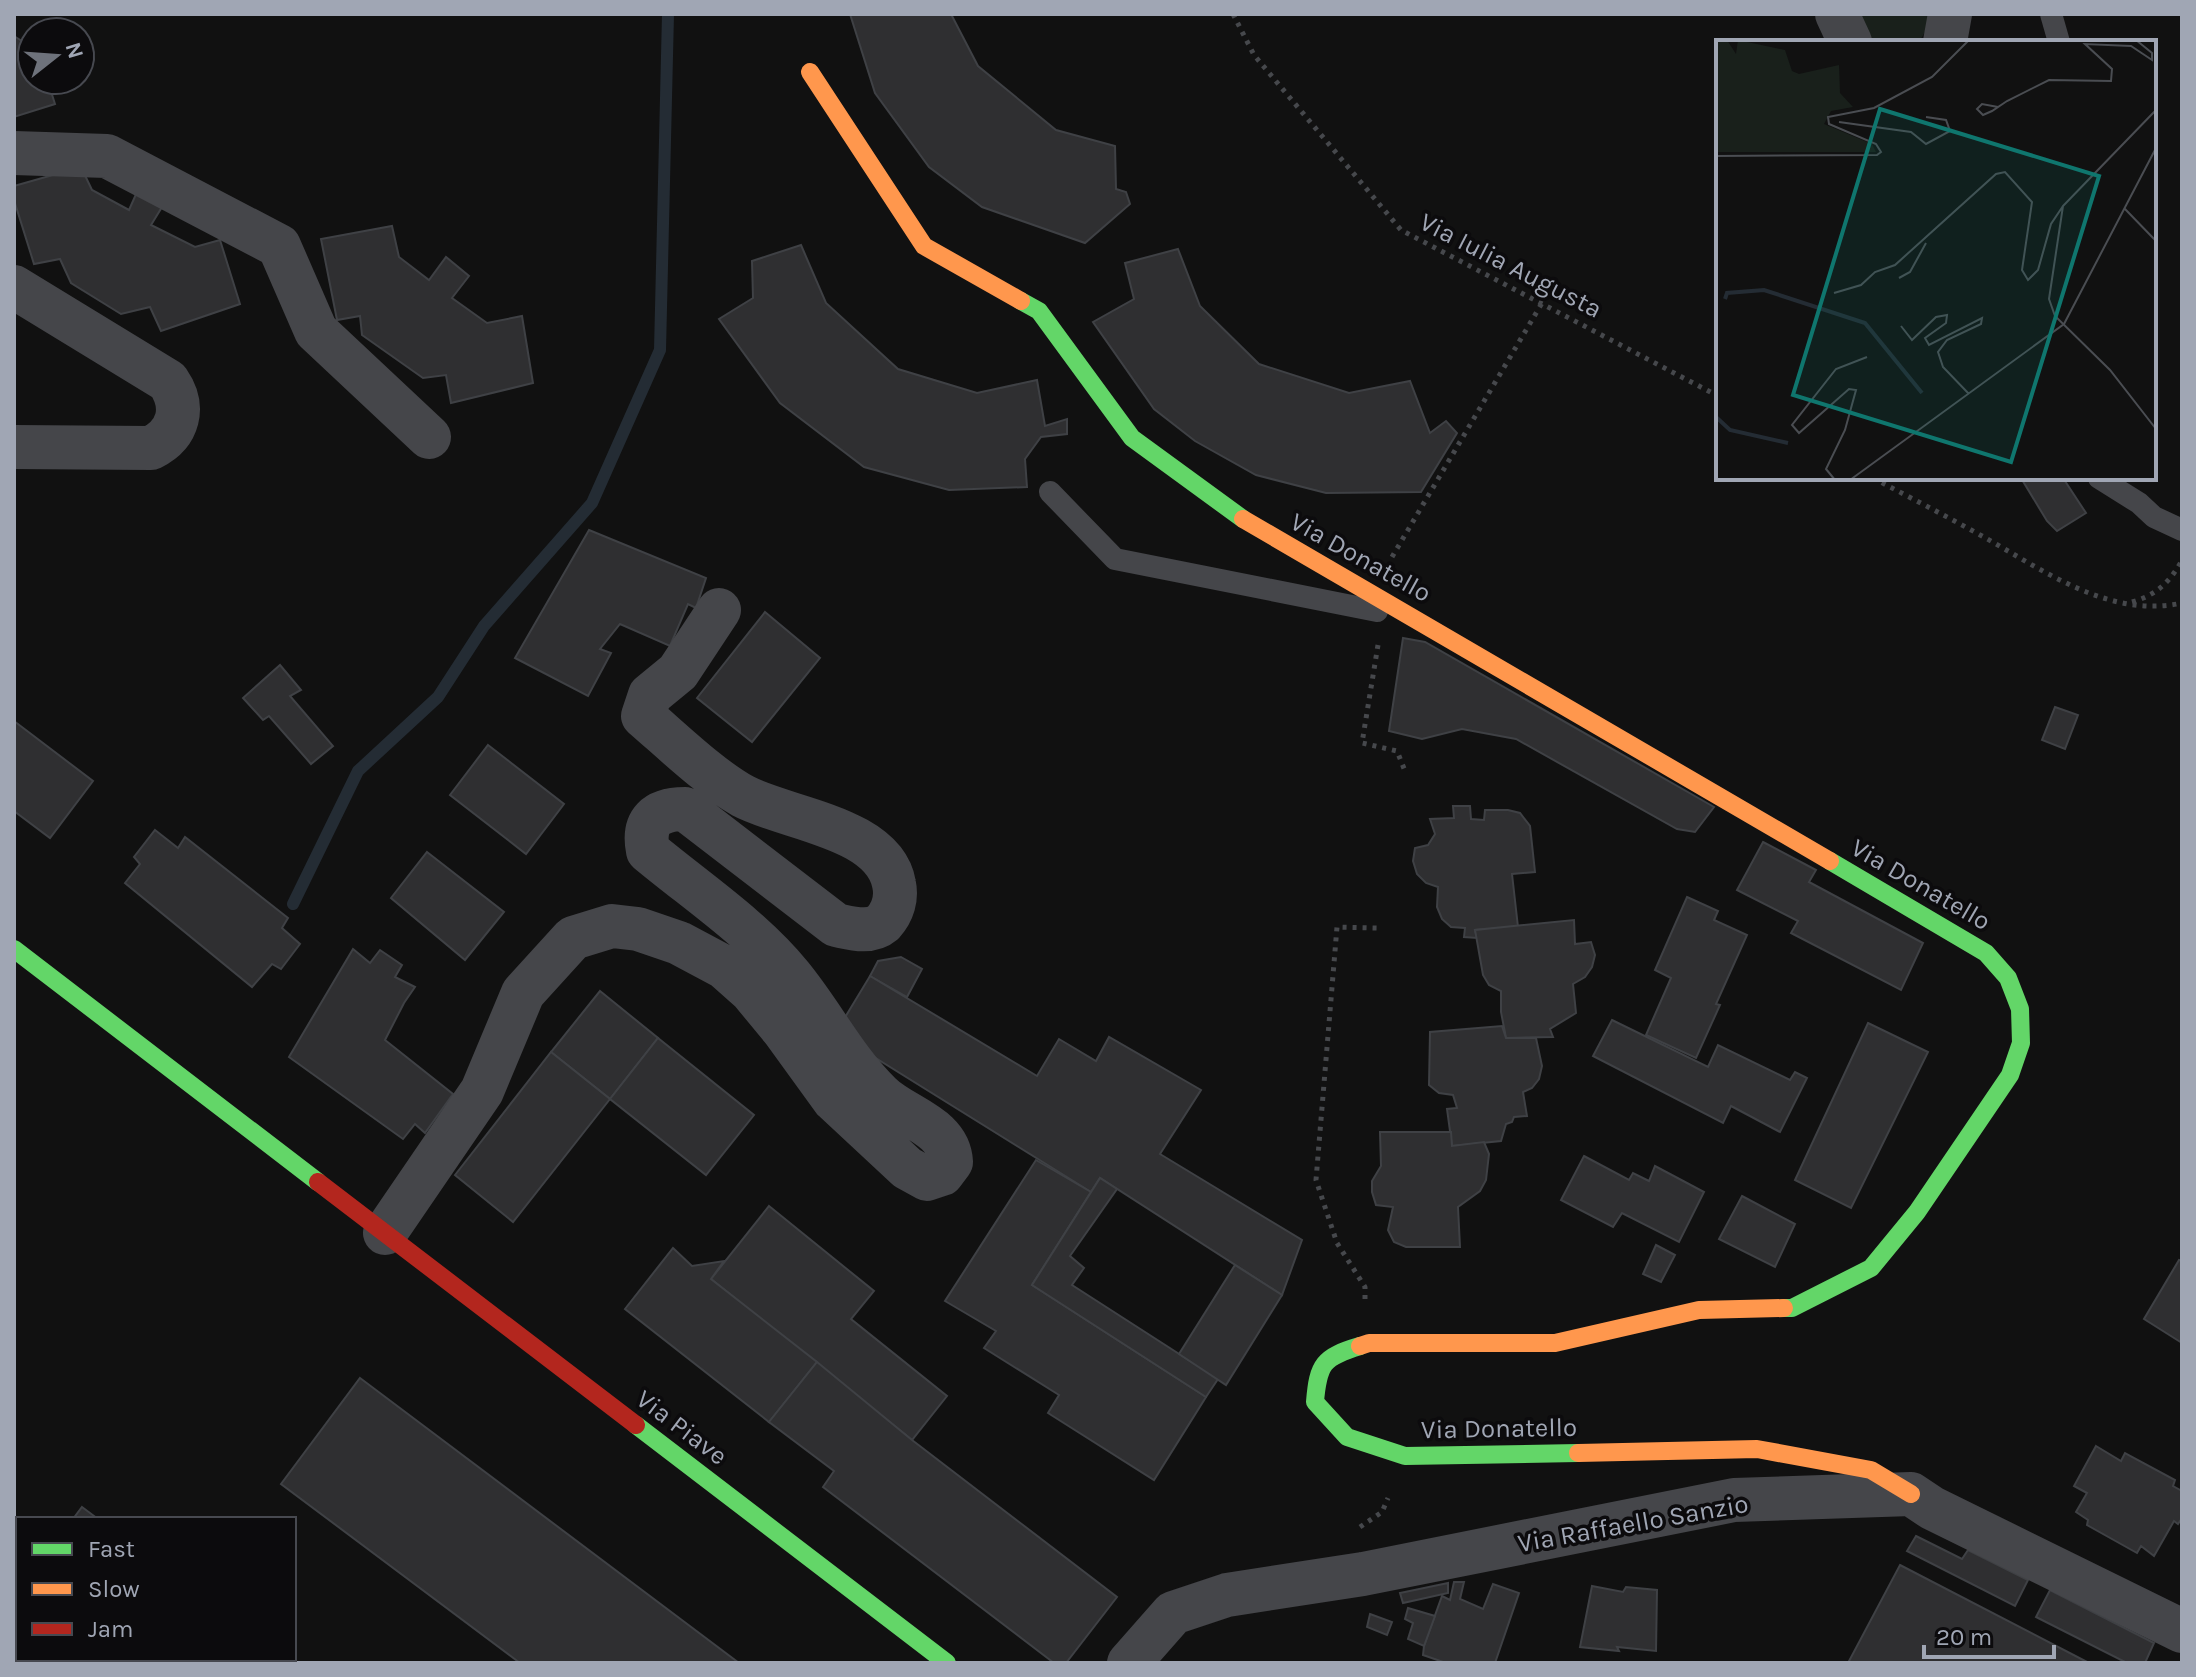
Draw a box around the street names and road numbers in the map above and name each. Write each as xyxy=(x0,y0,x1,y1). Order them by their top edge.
street label: Via Iulia Augusta xyxy=(1415,206,1607,325)
street label: Via Donatello xyxy=(1285,506,1437,609)
street label: Via Donatello xyxy=(1845,832,1996,937)
street label: Via Piave xyxy=(630,1383,733,1472)
street label: Via Donatello xyxy=(1421,1412,1577,1445)
street label: Via Raffaello Sanzio xyxy=(1515,1488,1751,1559)

